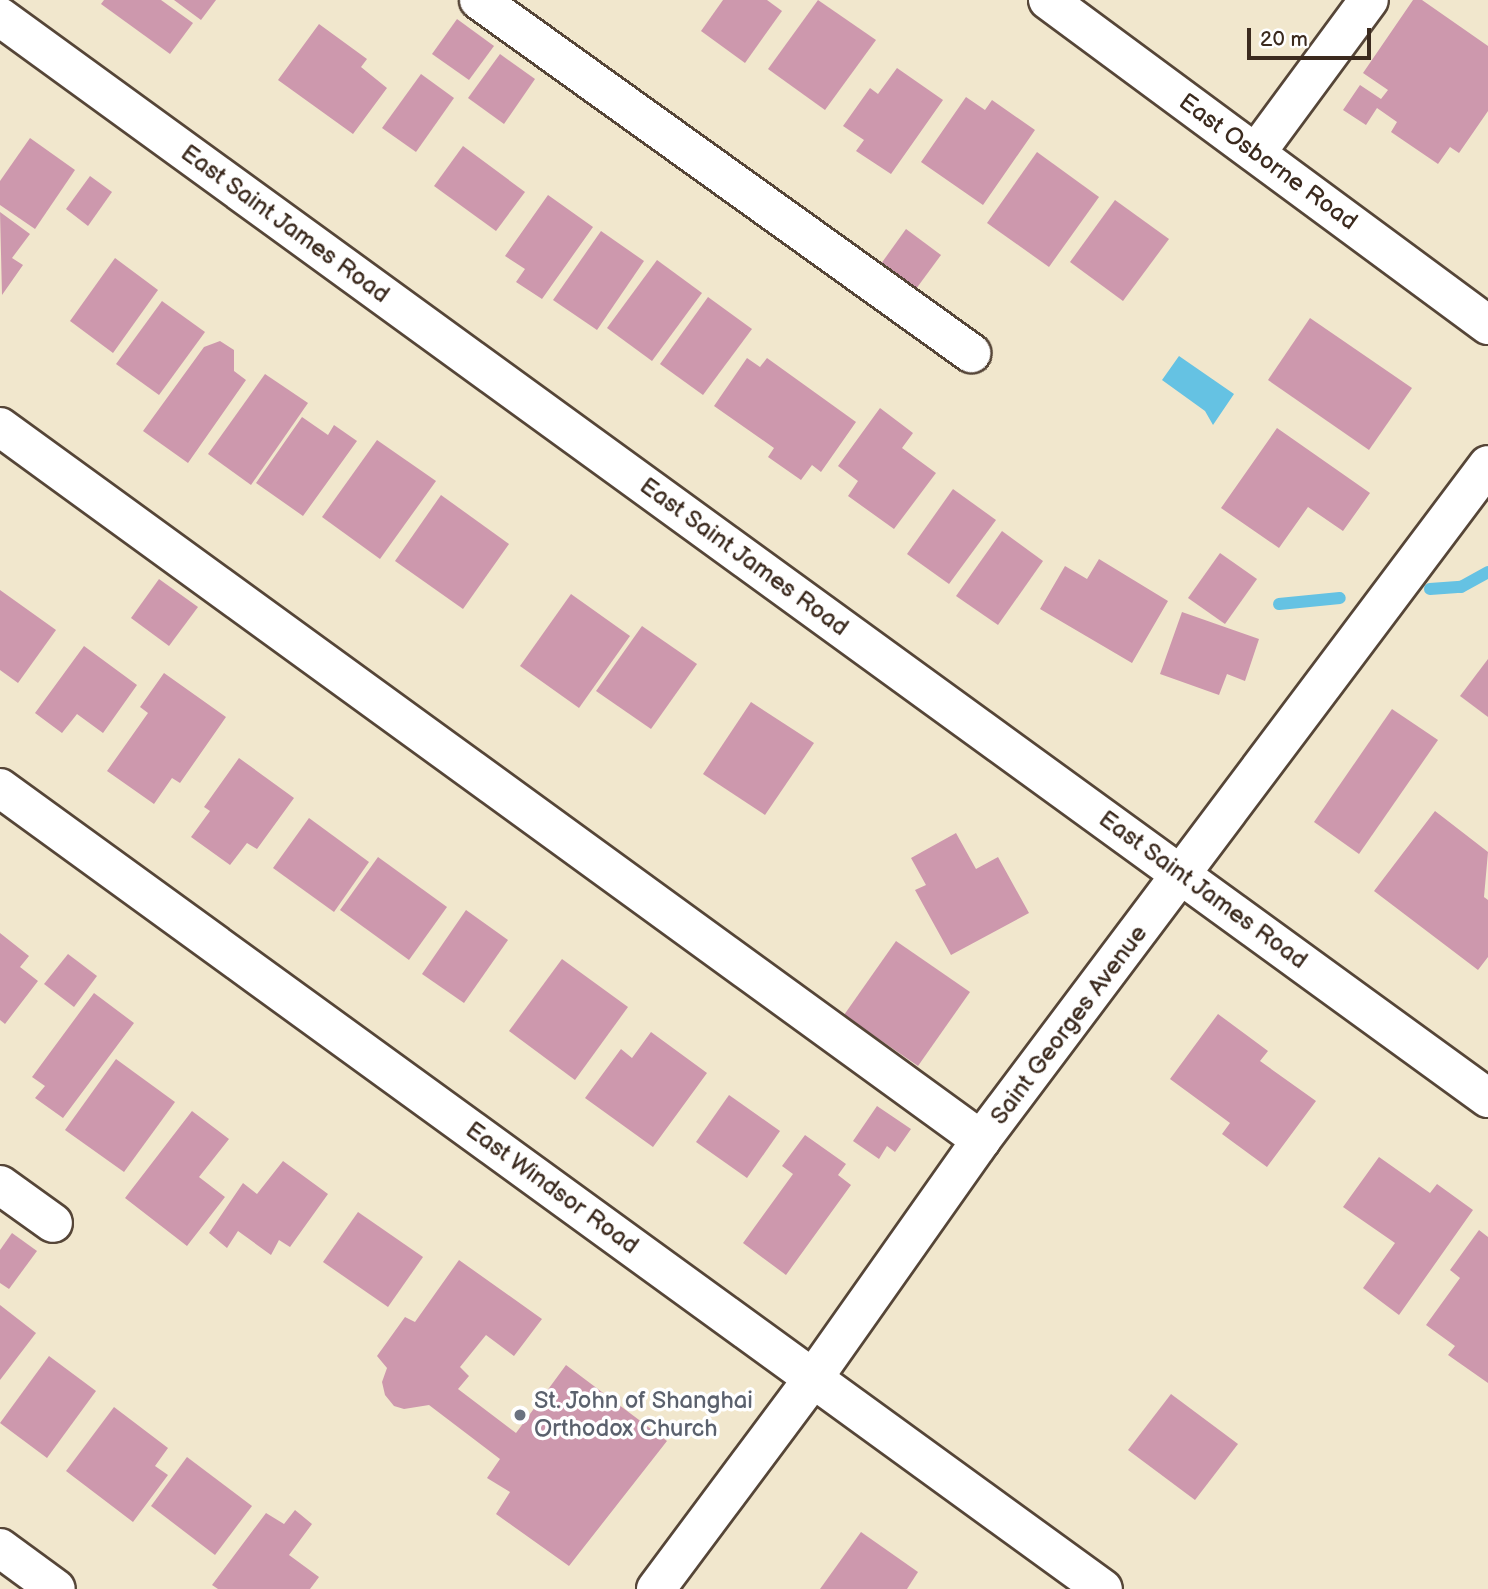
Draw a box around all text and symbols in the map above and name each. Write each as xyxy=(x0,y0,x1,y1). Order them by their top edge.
scale bar xyxy=(1250,14,1374,58)
text: 20 m xyxy=(1260,27,1308,52)
street label: East Osborne Road xyxy=(1173,88,1363,236)
street label: East Saint James Road xyxy=(174,138,396,310)
street label: East Saint James Road xyxy=(633,471,855,643)
street label: East Saint James Road xyxy=(1092,804,1314,976)
street label: Saint Georges Avenue xyxy=(985,920,1153,1130)
street label: East Windsor Road xyxy=(460,1115,644,1261)
place label: St. John of Shanghai Orthodox Church xyxy=(534,1387,755,1443)
marker: St. John of Shanghai Orthodox Church xyxy=(512,1407,528,1423)

